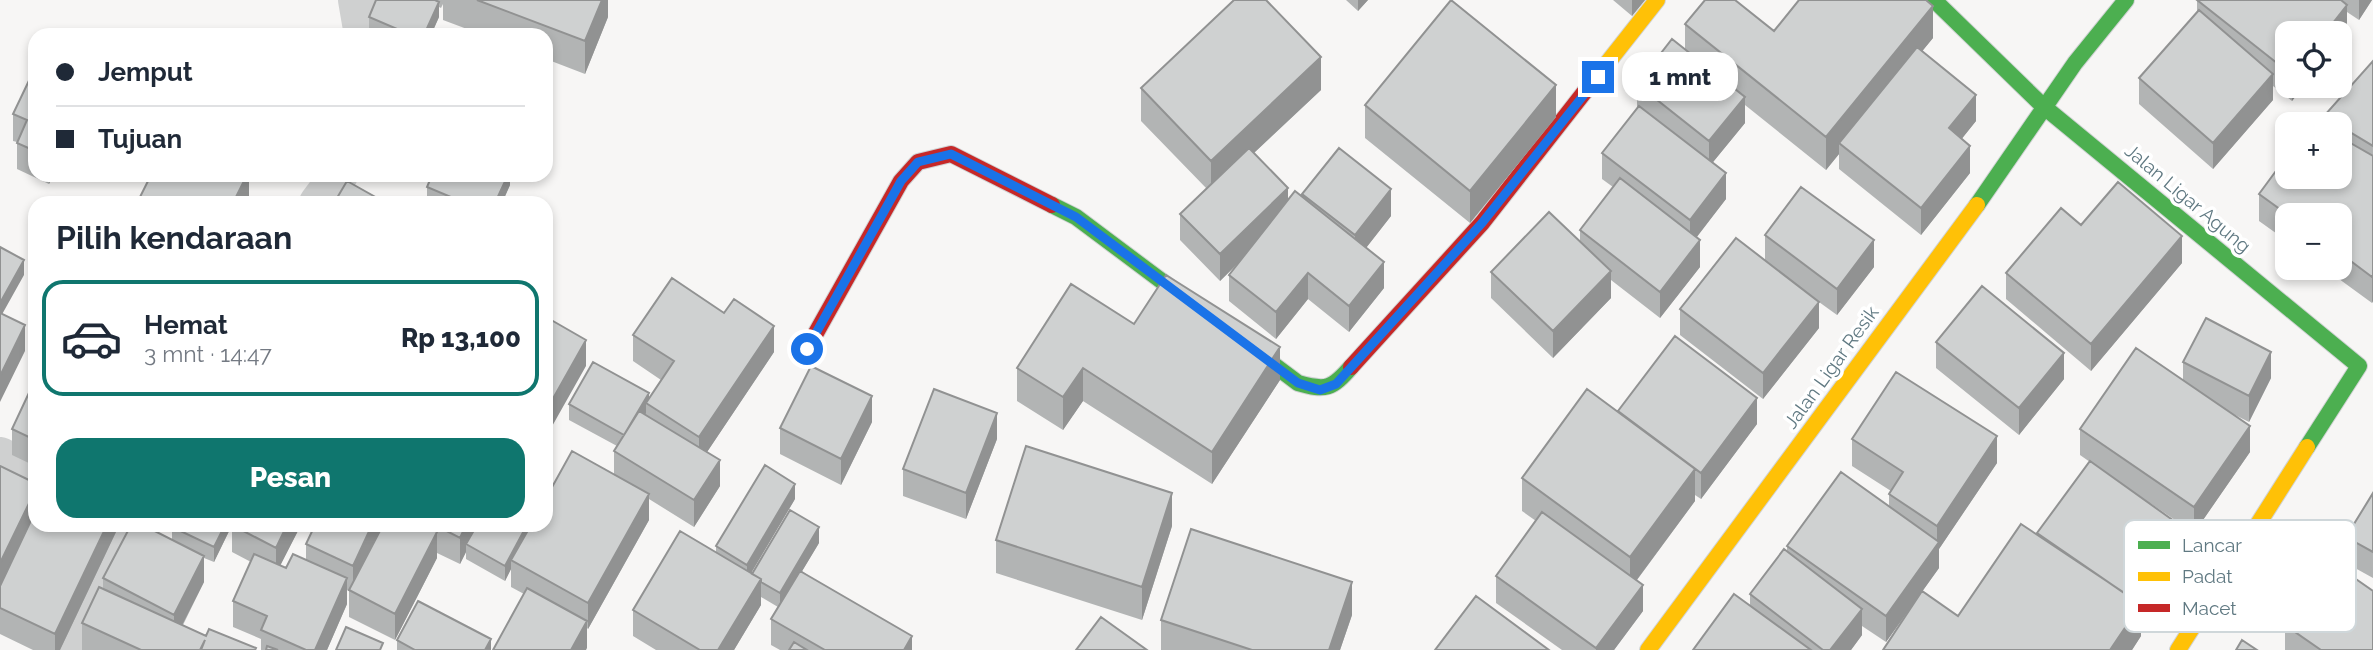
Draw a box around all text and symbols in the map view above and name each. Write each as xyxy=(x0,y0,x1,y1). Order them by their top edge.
map controls xyxy=(2275,21,2352,280)
button: locate xyxy=(2275,21,2352,98)
callout: 1 mnt xyxy=(1622,52,1738,102)
text: Jemput xyxy=(98,57,193,87)
route end xyxy=(1582,61,1614,93)
text: 1 mnt xyxy=(1649,63,1711,90)
button: + xyxy=(2275,112,2352,189)
text: Tujuan xyxy=(98,124,182,154)
street label: Jalan Ligar Agung xyxy=(2121,139,2255,257)
button: − xyxy=(2275,203,2352,280)
text: Pilih kendaraan xyxy=(56,219,292,256)
street label: Jalan Ligar Resik xyxy=(1779,302,1883,432)
icon: car xyxy=(60,307,123,370)
text: Hemat xyxy=(144,310,228,340)
text: Rp 13,100 xyxy=(401,323,521,353)
route start xyxy=(791,333,823,365)
text: 3 mnt · 14:47 xyxy=(144,340,272,367)
button: Pesan xyxy=(56,438,525,518)
legend xyxy=(2124,520,2356,632)
text: Lancar xyxy=(2182,534,2242,556)
text: Padat xyxy=(2182,565,2233,587)
text: Macet xyxy=(2182,597,2237,619)

